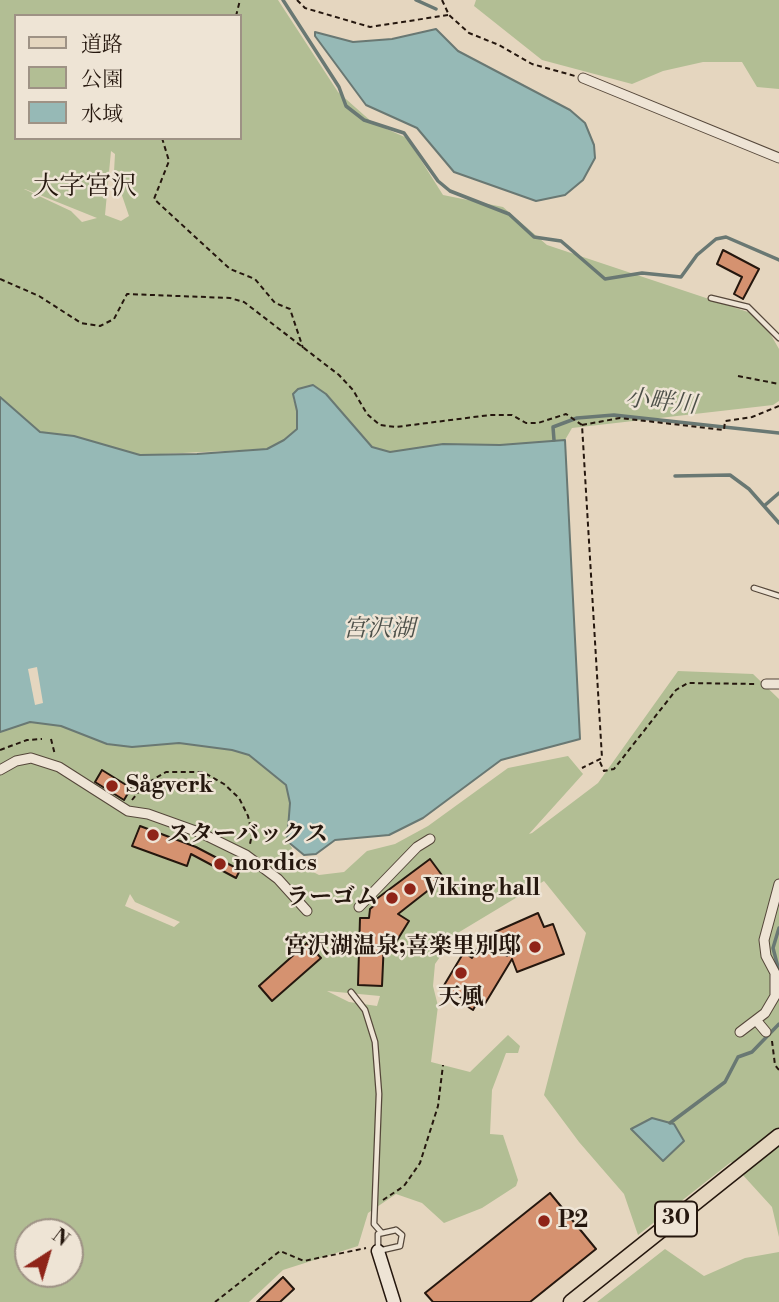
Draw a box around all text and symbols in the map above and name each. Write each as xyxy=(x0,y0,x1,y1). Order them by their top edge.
legend xyxy=(14,14,242,140)
text: 道路 xyxy=(81,32,123,58)
text: 公園 xyxy=(81,67,123,93)
text: 水域 xyxy=(81,102,123,128)
district label: 大字宮沢 xyxy=(33,172,137,204)
water label: 小畔川 xyxy=(624,385,698,421)
water label: 宮沢湖 xyxy=(343,616,415,644)
place label: Sågverk xyxy=(126,772,213,800)
marker: Sågverk xyxy=(104,778,120,794)
place label: スターバックス xyxy=(167,821,328,849)
marker: スターバックス xyxy=(145,827,161,843)
place label: nordics xyxy=(234,850,317,878)
marker: nordics xyxy=(212,856,228,872)
place label: Viking hall xyxy=(424,875,540,903)
marker: Viking hall xyxy=(402,881,418,897)
place label: ラーゴム xyxy=(286,884,378,912)
marker: ラーゴム xyxy=(384,890,400,906)
place label: 宮沢湖温泉;喜楽里別邸 xyxy=(284,933,521,961)
marker: 宮沢湖温泉;喜楽里別邸 xyxy=(527,939,543,955)
marker: 天風 xyxy=(453,965,469,981)
place label: 天風 xyxy=(438,984,484,1012)
road number: 30 xyxy=(655,1202,697,1236)
place label: P2 xyxy=(558,1207,588,1235)
marker: P2 xyxy=(536,1213,552,1229)
north arrow xyxy=(14,1218,84,1288)
text: N xyxy=(47,1224,74,1252)

